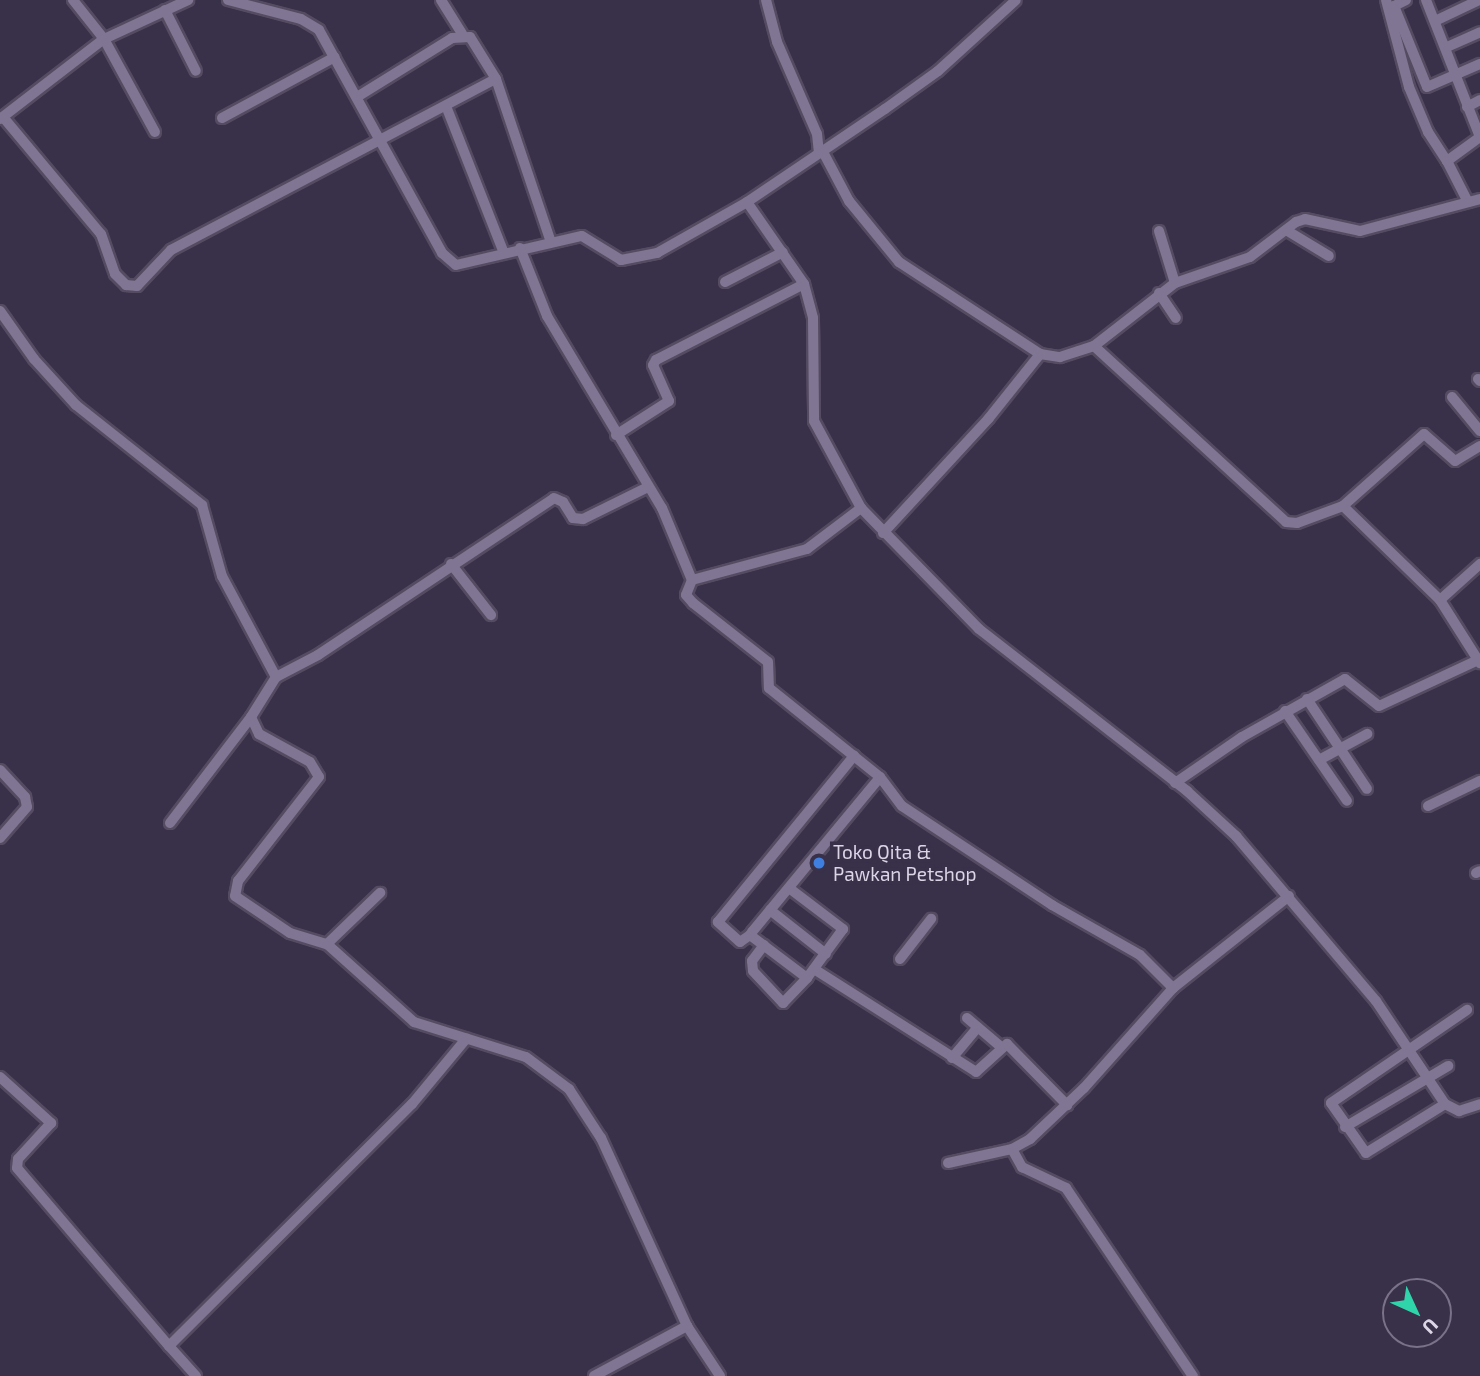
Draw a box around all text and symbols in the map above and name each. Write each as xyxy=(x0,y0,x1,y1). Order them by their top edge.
place label: Toko Qita & Pawkan Petshop xyxy=(833,841,977,885)
marker: Toko Qita & Pawkan Petshop xyxy=(811,855,827,871)
north arrow xyxy=(1382,1278,1452,1348)
text: U xyxy=(1418,1314,1444,1340)

